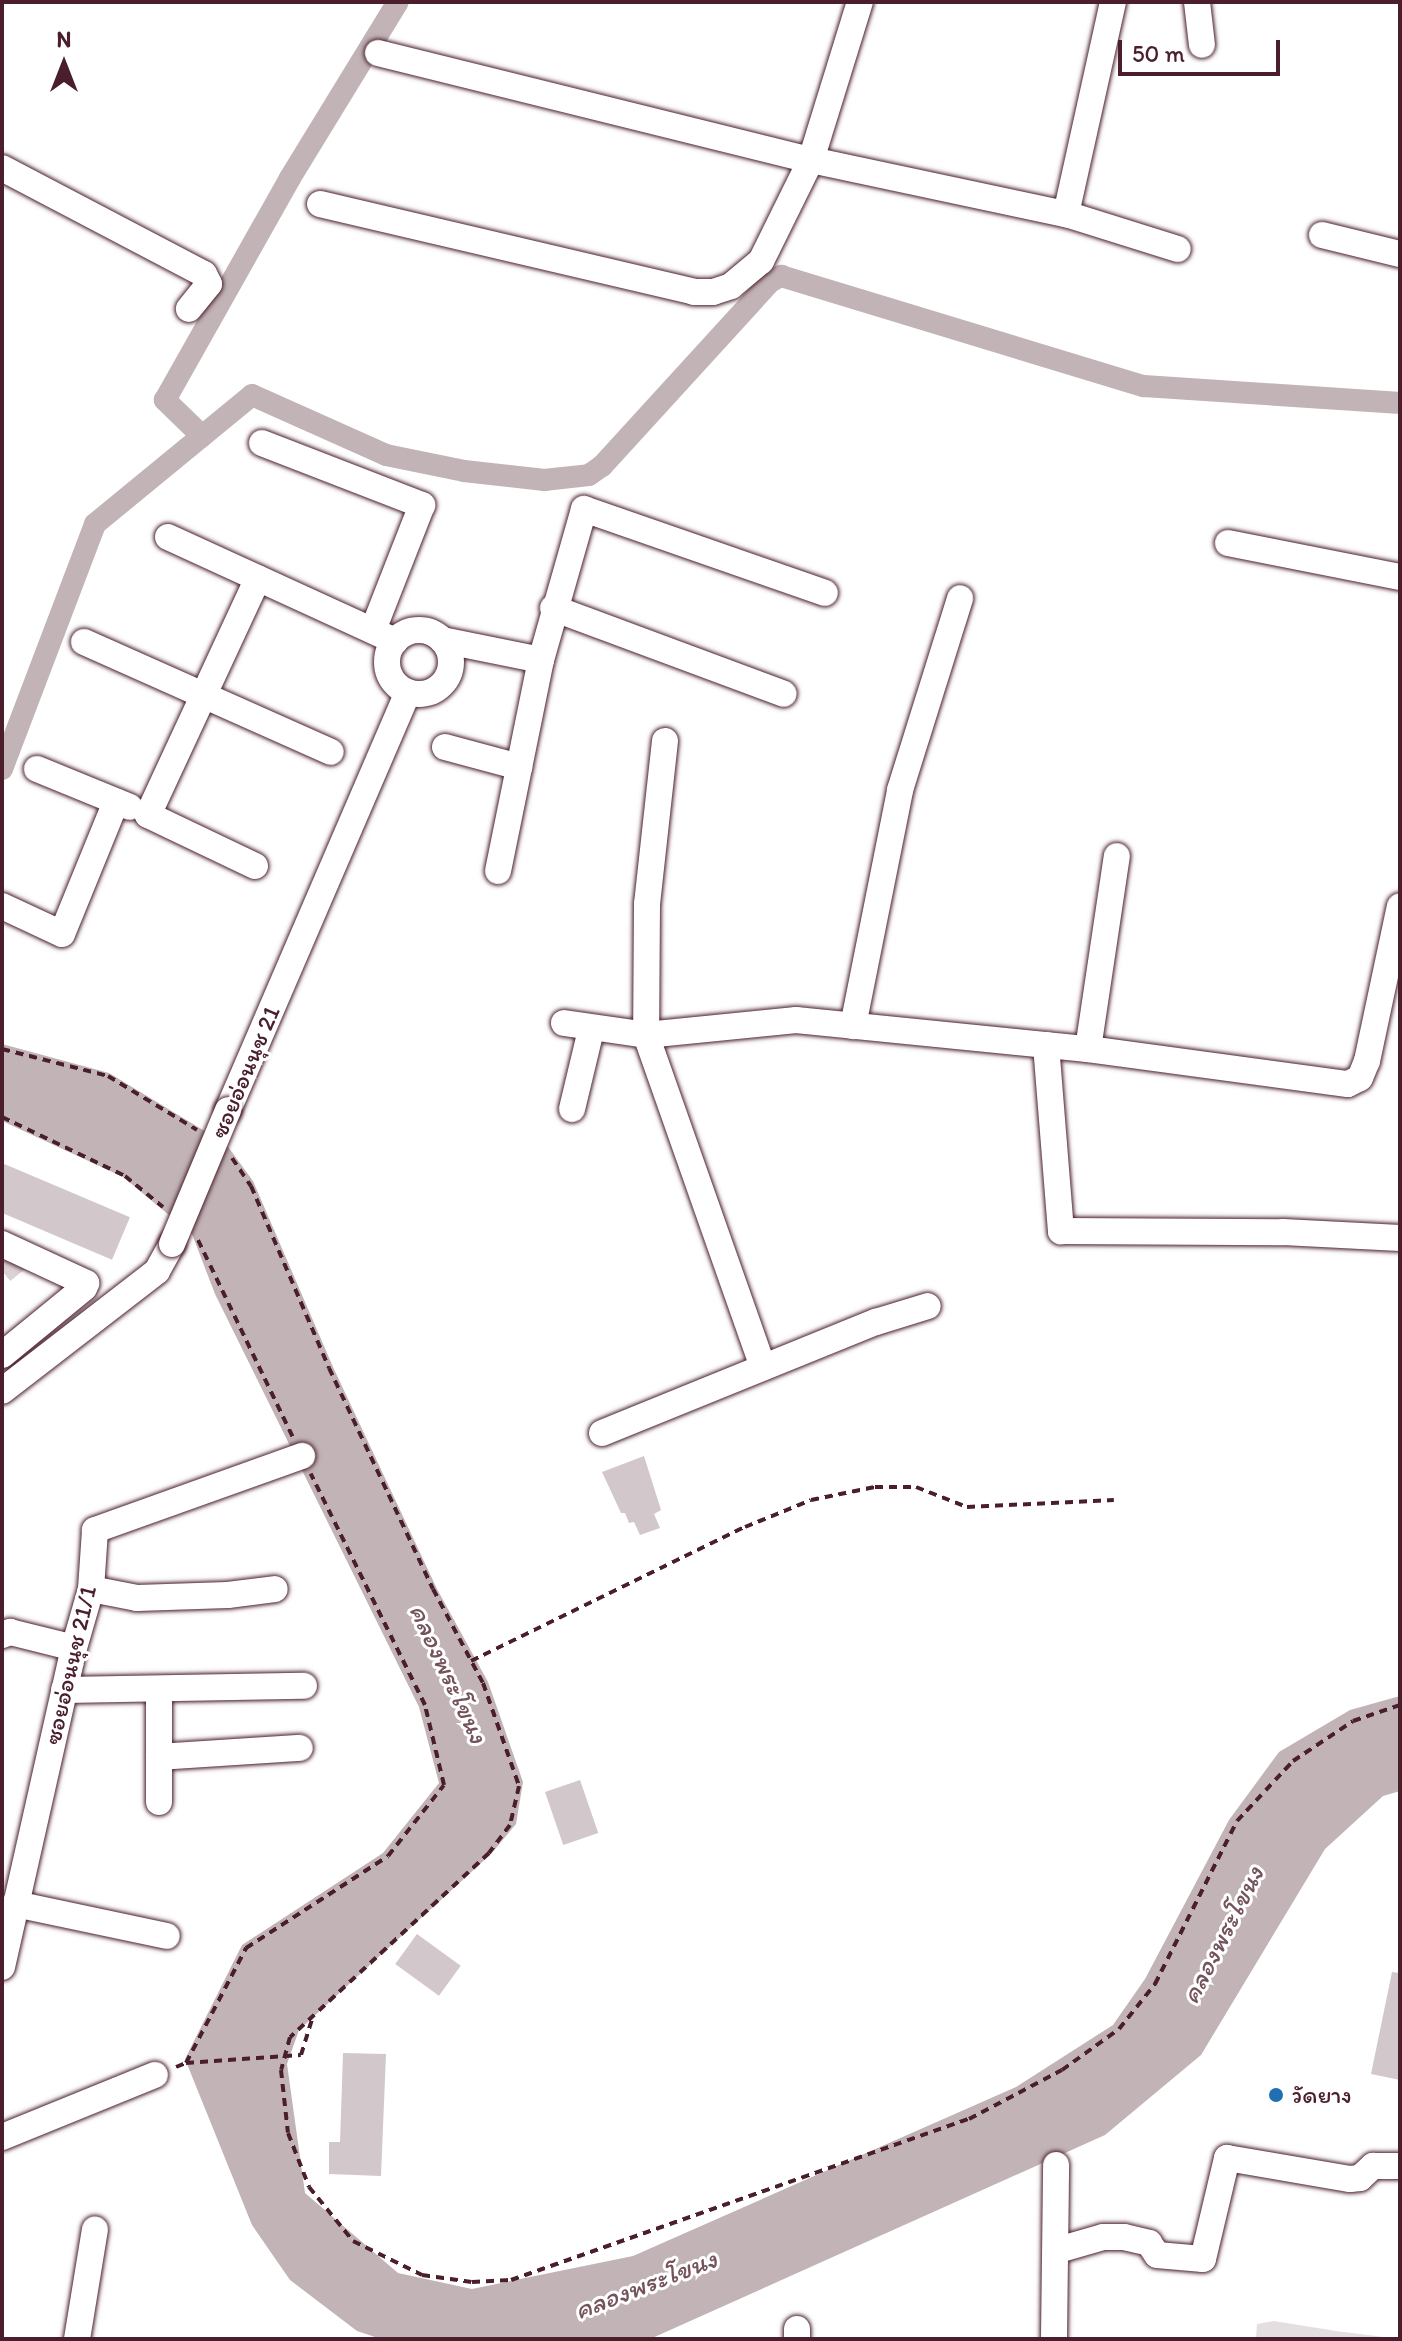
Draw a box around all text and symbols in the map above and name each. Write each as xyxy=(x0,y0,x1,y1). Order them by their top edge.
north arrow xyxy=(24,24,104,104)
scale bar xyxy=(1122,24,1284,74)
text: N xyxy=(57,26,71,53)
text: 50 m xyxy=(1132,39,1185,68)
street label: ซอยอ่อนนุช 21 xyxy=(204,1002,286,1142)
street label: ซอยอ่อนนุช 21/1 xyxy=(38,1583,102,1747)
water label: คลองพระโขนง xyxy=(402,1599,494,1749)
water label: คลองพระโขนง xyxy=(1175,1861,1271,2009)
place label: วัดยาง xyxy=(1292,2081,1352,2109)
marker: วัดยาง xyxy=(1267,2086,1285,2104)
water label: คลองพระโขนง xyxy=(570,2244,722,2326)

